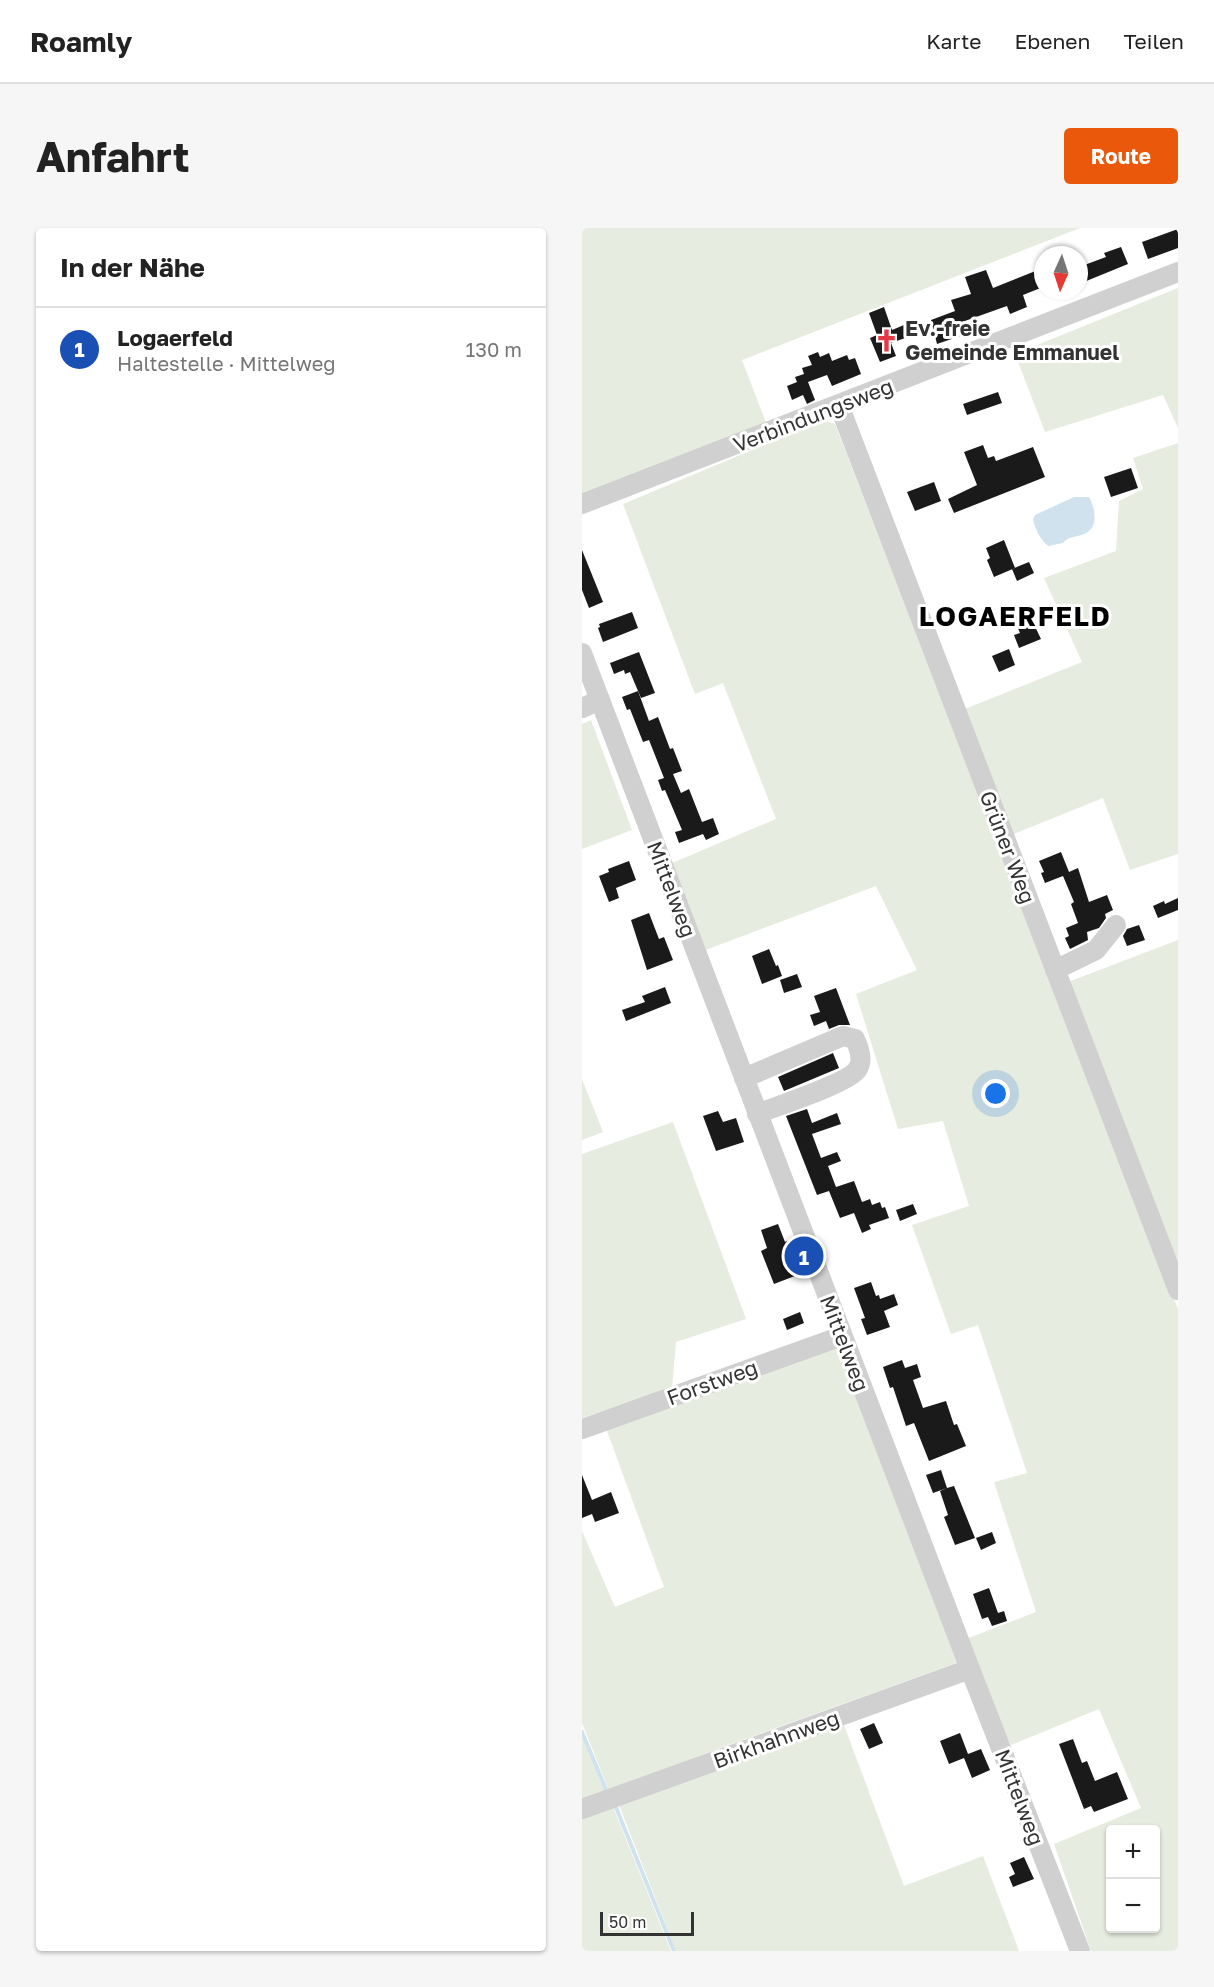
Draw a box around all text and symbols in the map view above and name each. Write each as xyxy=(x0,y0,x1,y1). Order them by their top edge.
text: Roamly xyxy=(30,25,132,58)
text: Karte xyxy=(926,28,982,54)
text: Ebenen xyxy=(1015,28,1090,54)
text: Teilen xyxy=(1123,28,1184,54)
button: Route xyxy=(1064,128,1178,184)
text: Anfahrt xyxy=(36,131,190,181)
north arrow xyxy=(1034,246,1088,300)
text: In der Nähe xyxy=(60,252,205,283)
place label: Ev.-freie Gemeinde Emmanuel xyxy=(905,315,1119,365)
text: Logaerfeld xyxy=(117,324,233,351)
church icon: Ev.-freie Gemeinde Emmanuel xyxy=(874,327,900,353)
text: 1 xyxy=(74,337,85,361)
text: 130 m xyxy=(466,337,522,361)
text: Haltestelle · Mittelweg xyxy=(117,351,336,375)
street label: Verbindungsweg xyxy=(729,373,897,457)
district label: LOGAERFELD xyxy=(919,600,1111,632)
street label: Grüner Weg xyxy=(975,787,1041,907)
street label: Mittelweg xyxy=(642,837,702,941)
your location xyxy=(981,1079,1010,1108)
pin: 1 xyxy=(784,1234,824,1278)
street label: Mittelweg xyxy=(815,1291,875,1395)
street label: Forstweg xyxy=(663,1354,761,1410)
street label: Birkhahnweg xyxy=(710,1704,842,1774)
street label: Mittelweg xyxy=(990,1745,1050,1849)
map controls xyxy=(1106,1825,1160,1933)
button: + xyxy=(1106,1825,1160,1879)
button: − xyxy=(1106,1879,1160,1933)
scale bar xyxy=(600,1909,694,1936)
text: 50 m xyxy=(609,1912,646,1932)

